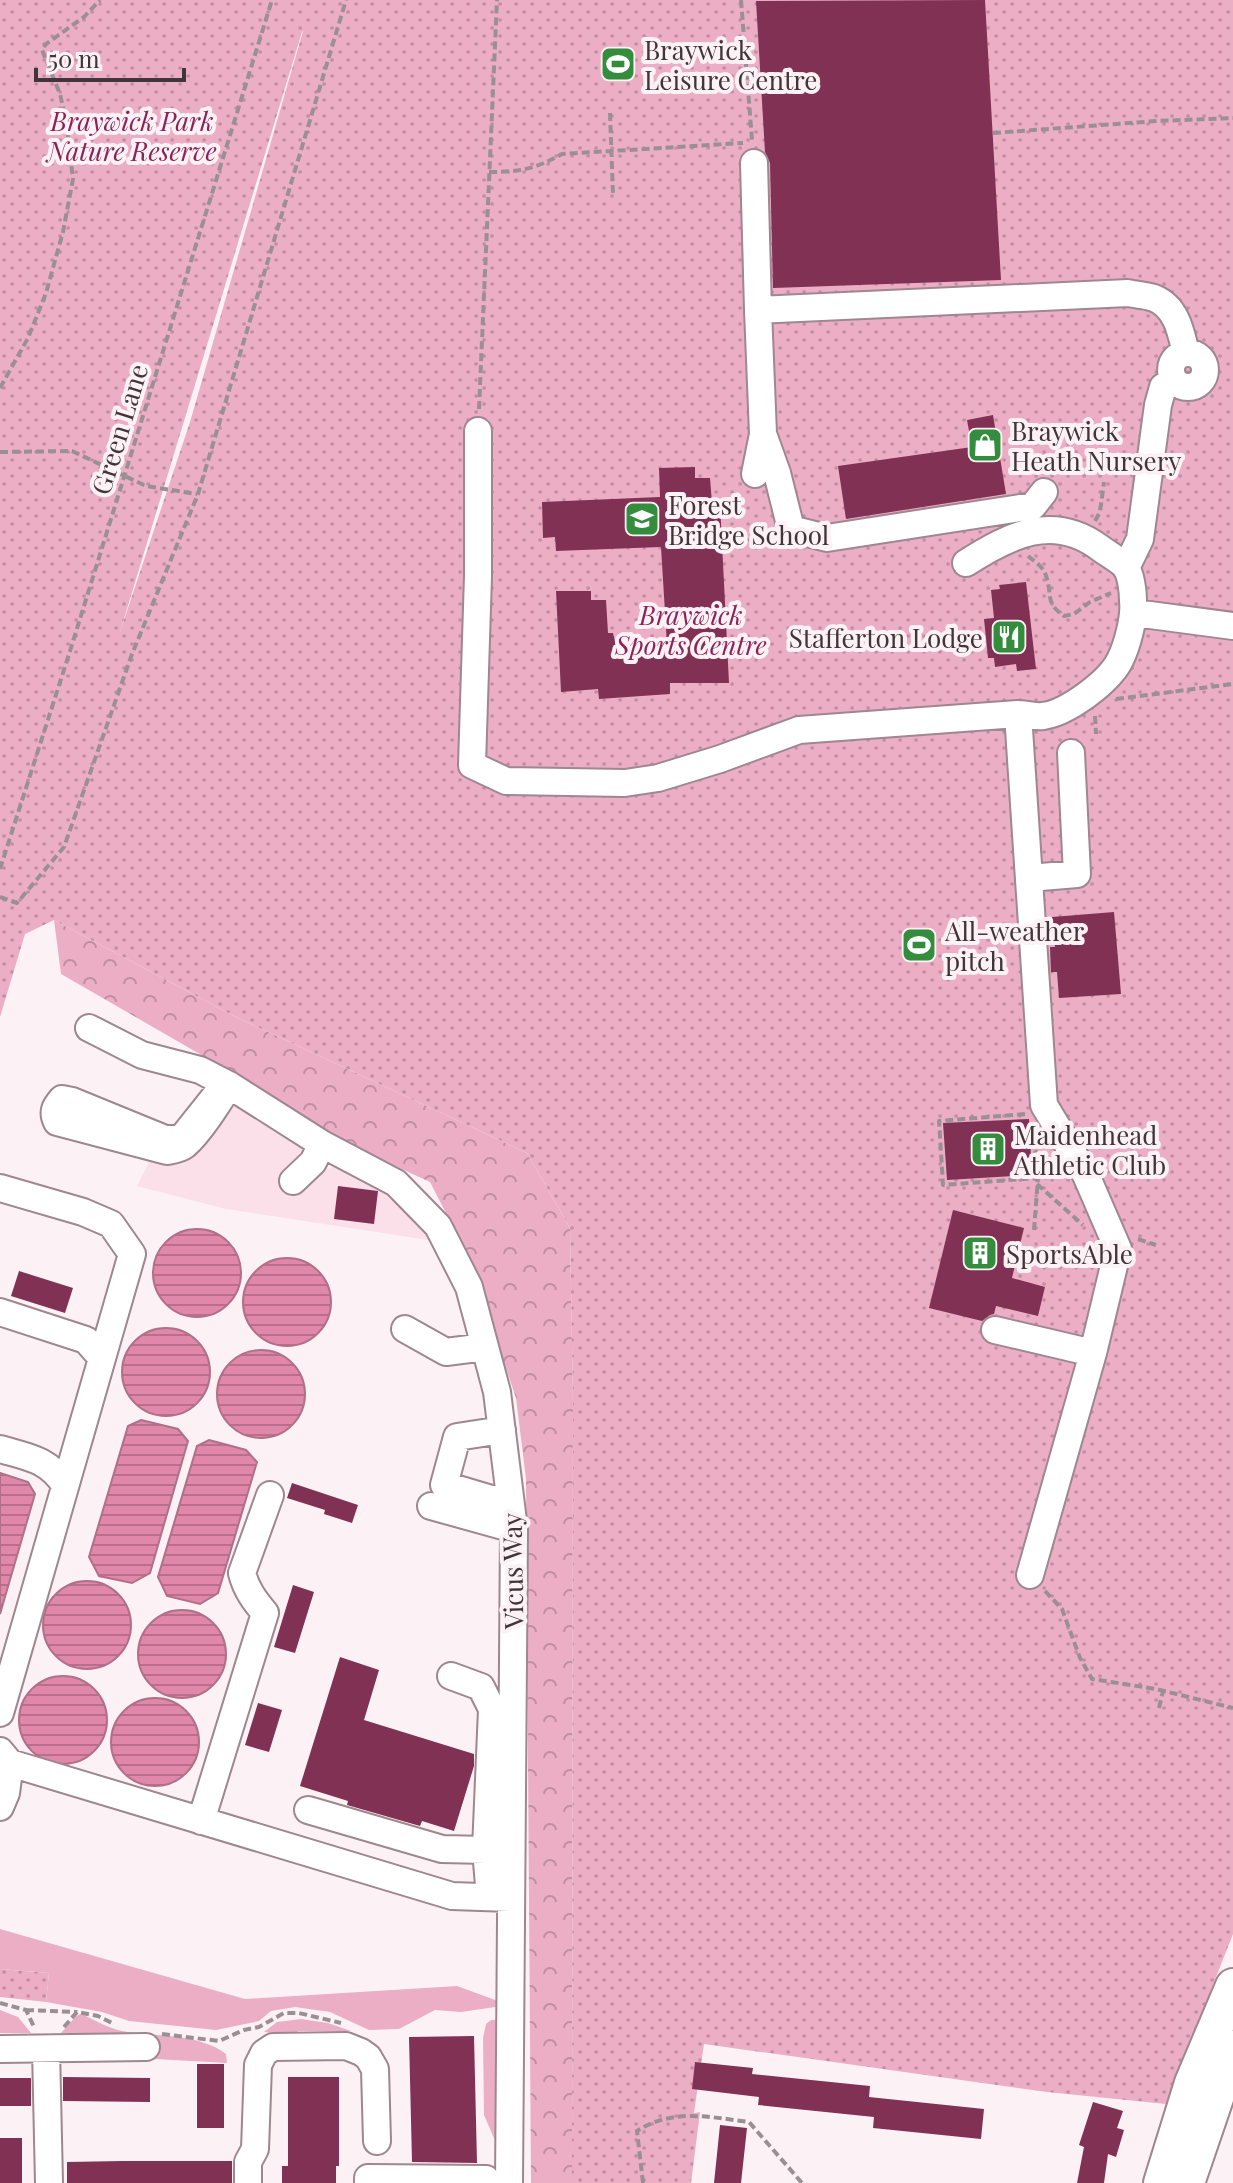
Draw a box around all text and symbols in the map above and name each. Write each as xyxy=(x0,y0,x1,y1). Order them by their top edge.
scale bar xyxy=(36,32,184,82)
place label: Braywick Leisure Centre xyxy=(644,32,817,97)
text: 50 m xyxy=(48,42,100,74)
sports icon: Braywick Leisure Centre xyxy=(599,45,637,83)
park label: Braywick Park Nature Reserve xyxy=(45,103,217,168)
street label: Green Lane xyxy=(83,360,155,498)
place label: Braywick Heath Nursery xyxy=(1011,413,1181,478)
shop icon: Braywick Heath Nursery xyxy=(966,426,1004,464)
place label: Forest Bridge School xyxy=(668,487,829,552)
school or university icon: Forest Bridge School xyxy=(623,500,661,538)
park label: Braywick Sports Centre xyxy=(614,597,767,662)
restaurant icon: Stafferton Lodge xyxy=(990,618,1028,656)
place label: Stafferton Lodge xyxy=(789,620,983,655)
place label: All-weather pitch xyxy=(944,913,1085,978)
sports icon: All-weather pitch xyxy=(900,926,938,964)
place label: Maidenhead Athletic Club xyxy=(1013,1117,1166,1182)
building icon: Maidenhead Athletic Club xyxy=(969,1130,1007,1168)
building icon: SportsAble xyxy=(961,1234,999,1272)
place label: SportsAble xyxy=(1006,1236,1133,1271)
street label: Vicus Way xyxy=(493,1513,531,1630)

